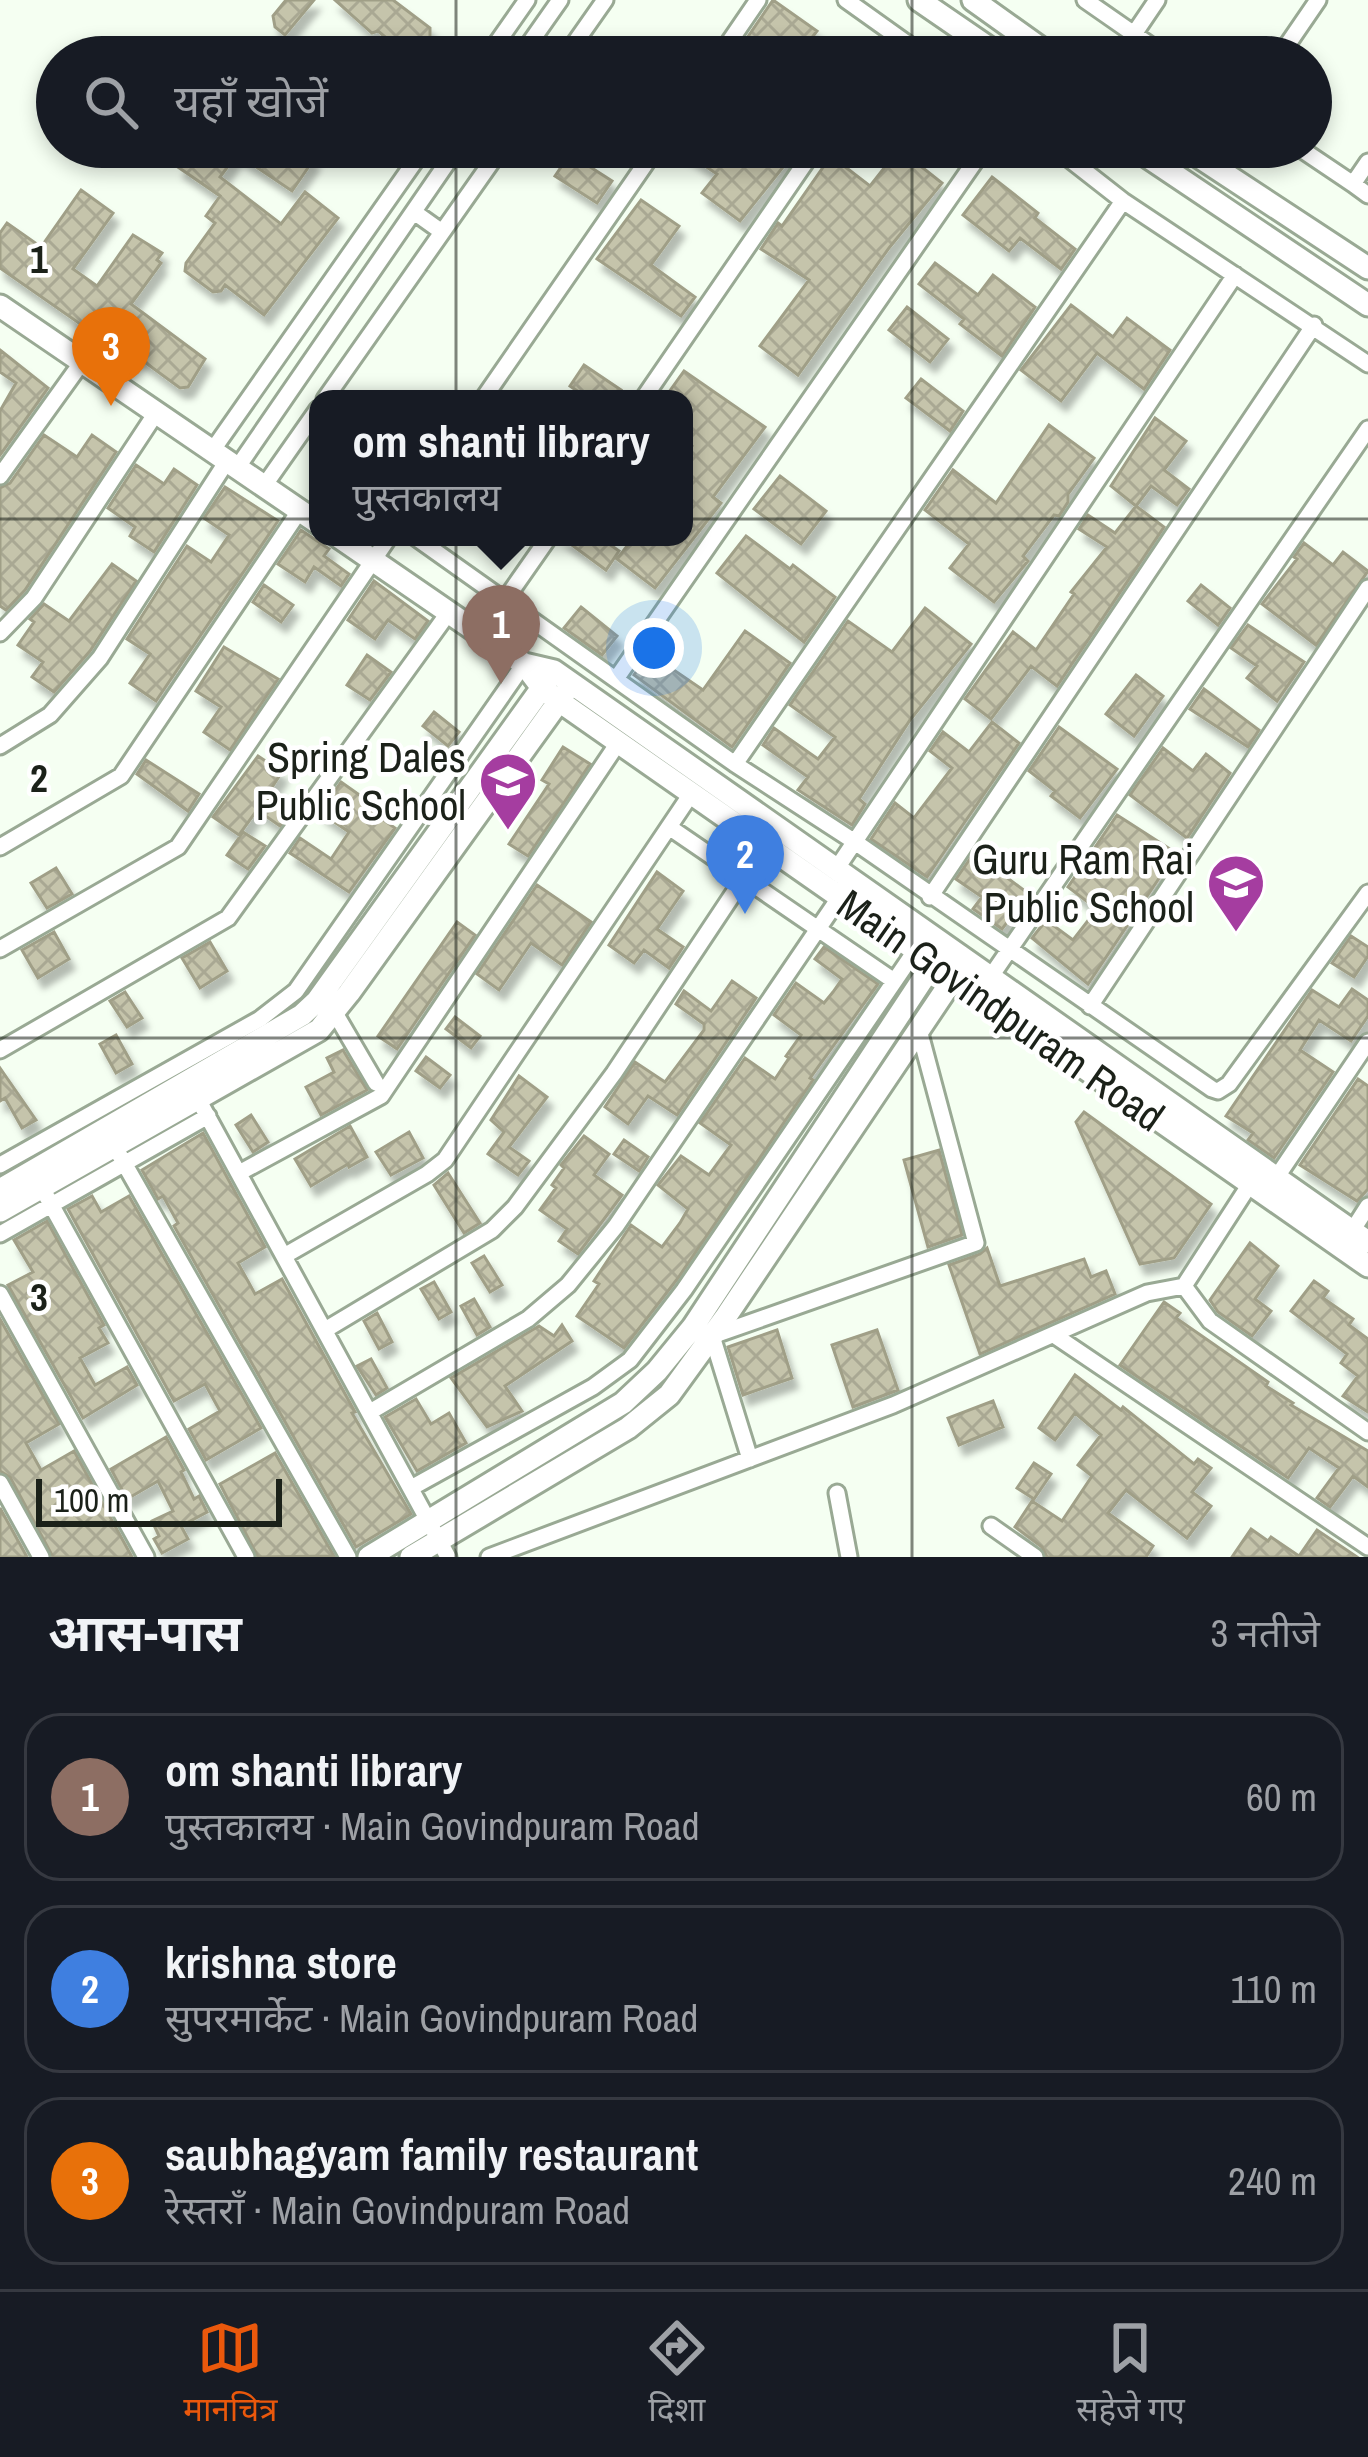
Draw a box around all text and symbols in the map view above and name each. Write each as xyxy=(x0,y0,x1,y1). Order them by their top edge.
search box xyxy=(36,36,1332,168)
icon: search xyxy=(78,69,144,135)
text: यहाँ खोजें xyxy=(174,70,328,131)
text: 1 xyxy=(30,233,48,285)
pin: 3 xyxy=(72,307,150,406)
popup xyxy=(309,390,693,546)
text: om shanti library xyxy=(352,410,650,471)
text: पुस्तकालय xyxy=(352,471,501,523)
pin: 1 xyxy=(462,585,540,684)
your location xyxy=(624,618,684,678)
place label: Spring Dales Public School xyxy=(255,729,466,833)
school or university icon: Spring Dales Public School xyxy=(477,750,539,832)
text: 2 xyxy=(30,752,48,804)
pin: 2 xyxy=(706,815,784,914)
place label: Guru Ram Rai Public School xyxy=(972,831,1194,935)
school or university icon: Guru Ram Rai Public School xyxy=(1205,852,1267,934)
street label: Main Govindpuram Road xyxy=(827,876,1175,1144)
text: 3 xyxy=(30,1271,48,1323)
scale bar xyxy=(36,1473,282,1526)
text: 100 m xyxy=(54,1478,129,1522)
text: आस-पास xyxy=(48,1598,242,1667)
text: 3 नतीजे xyxy=(1210,1607,1320,1659)
text: om shanti library xyxy=(165,1739,462,1800)
text: 1 xyxy=(81,1771,99,1823)
text: 60 m xyxy=(1246,1771,1317,1823)
text: पुस्तकालय · Main Govindpuram Road xyxy=(165,1800,699,1852)
text: krishna store xyxy=(165,1931,397,1992)
text: 2 xyxy=(81,1963,99,2015)
text: 110 m xyxy=(1230,1963,1317,2015)
text: सुपरमार्केट · Main Govindpuram Road xyxy=(165,1992,698,2044)
text: saubhagyam family restaurant xyxy=(165,2123,698,2184)
text: 3 xyxy=(81,2155,99,2207)
text: 240 m xyxy=(1228,2155,1317,2207)
text: रेस्तराँ · Main Govindpuram Road xyxy=(165,2184,630,2236)
tab: मानचित्र xyxy=(183,2315,277,2434)
tab: दिशा xyxy=(644,2315,710,2434)
tab: सहेजे गए xyxy=(1076,2315,1185,2434)

